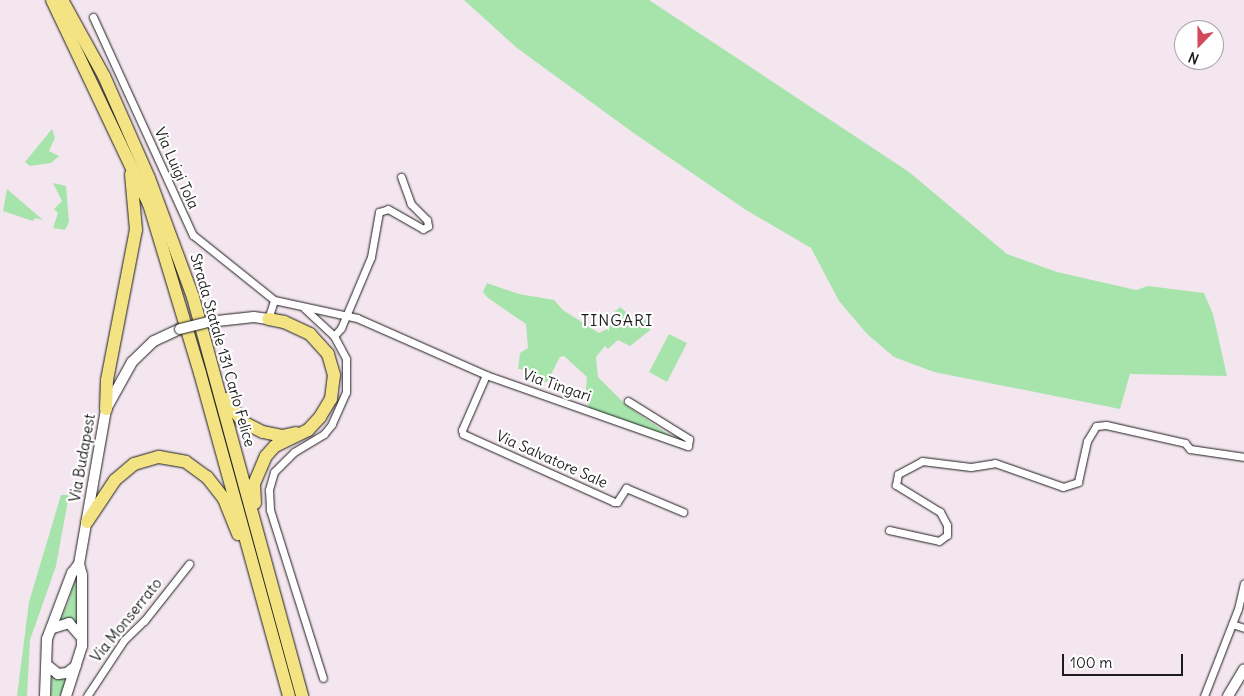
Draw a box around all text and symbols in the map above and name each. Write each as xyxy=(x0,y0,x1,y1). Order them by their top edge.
north arrow xyxy=(1174,20,1224,70)
text: N xyxy=(1186,48,1202,68)
street label: Via Luigi Tola xyxy=(151,124,203,212)
street label: Strada Statale 131 Carlo Felice xyxy=(187,251,259,449)
district label: TINGARI xyxy=(580,310,654,330)
street label: Via Tingari xyxy=(520,365,594,405)
street label: Via Budapest xyxy=(65,412,99,504)
street label: Via Salvatore Sale xyxy=(493,426,611,492)
street label: Via Monserrato xyxy=(87,574,165,666)
scale bar xyxy=(1064,644,1185,676)
text: 100 m xyxy=(1070,653,1112,672)

